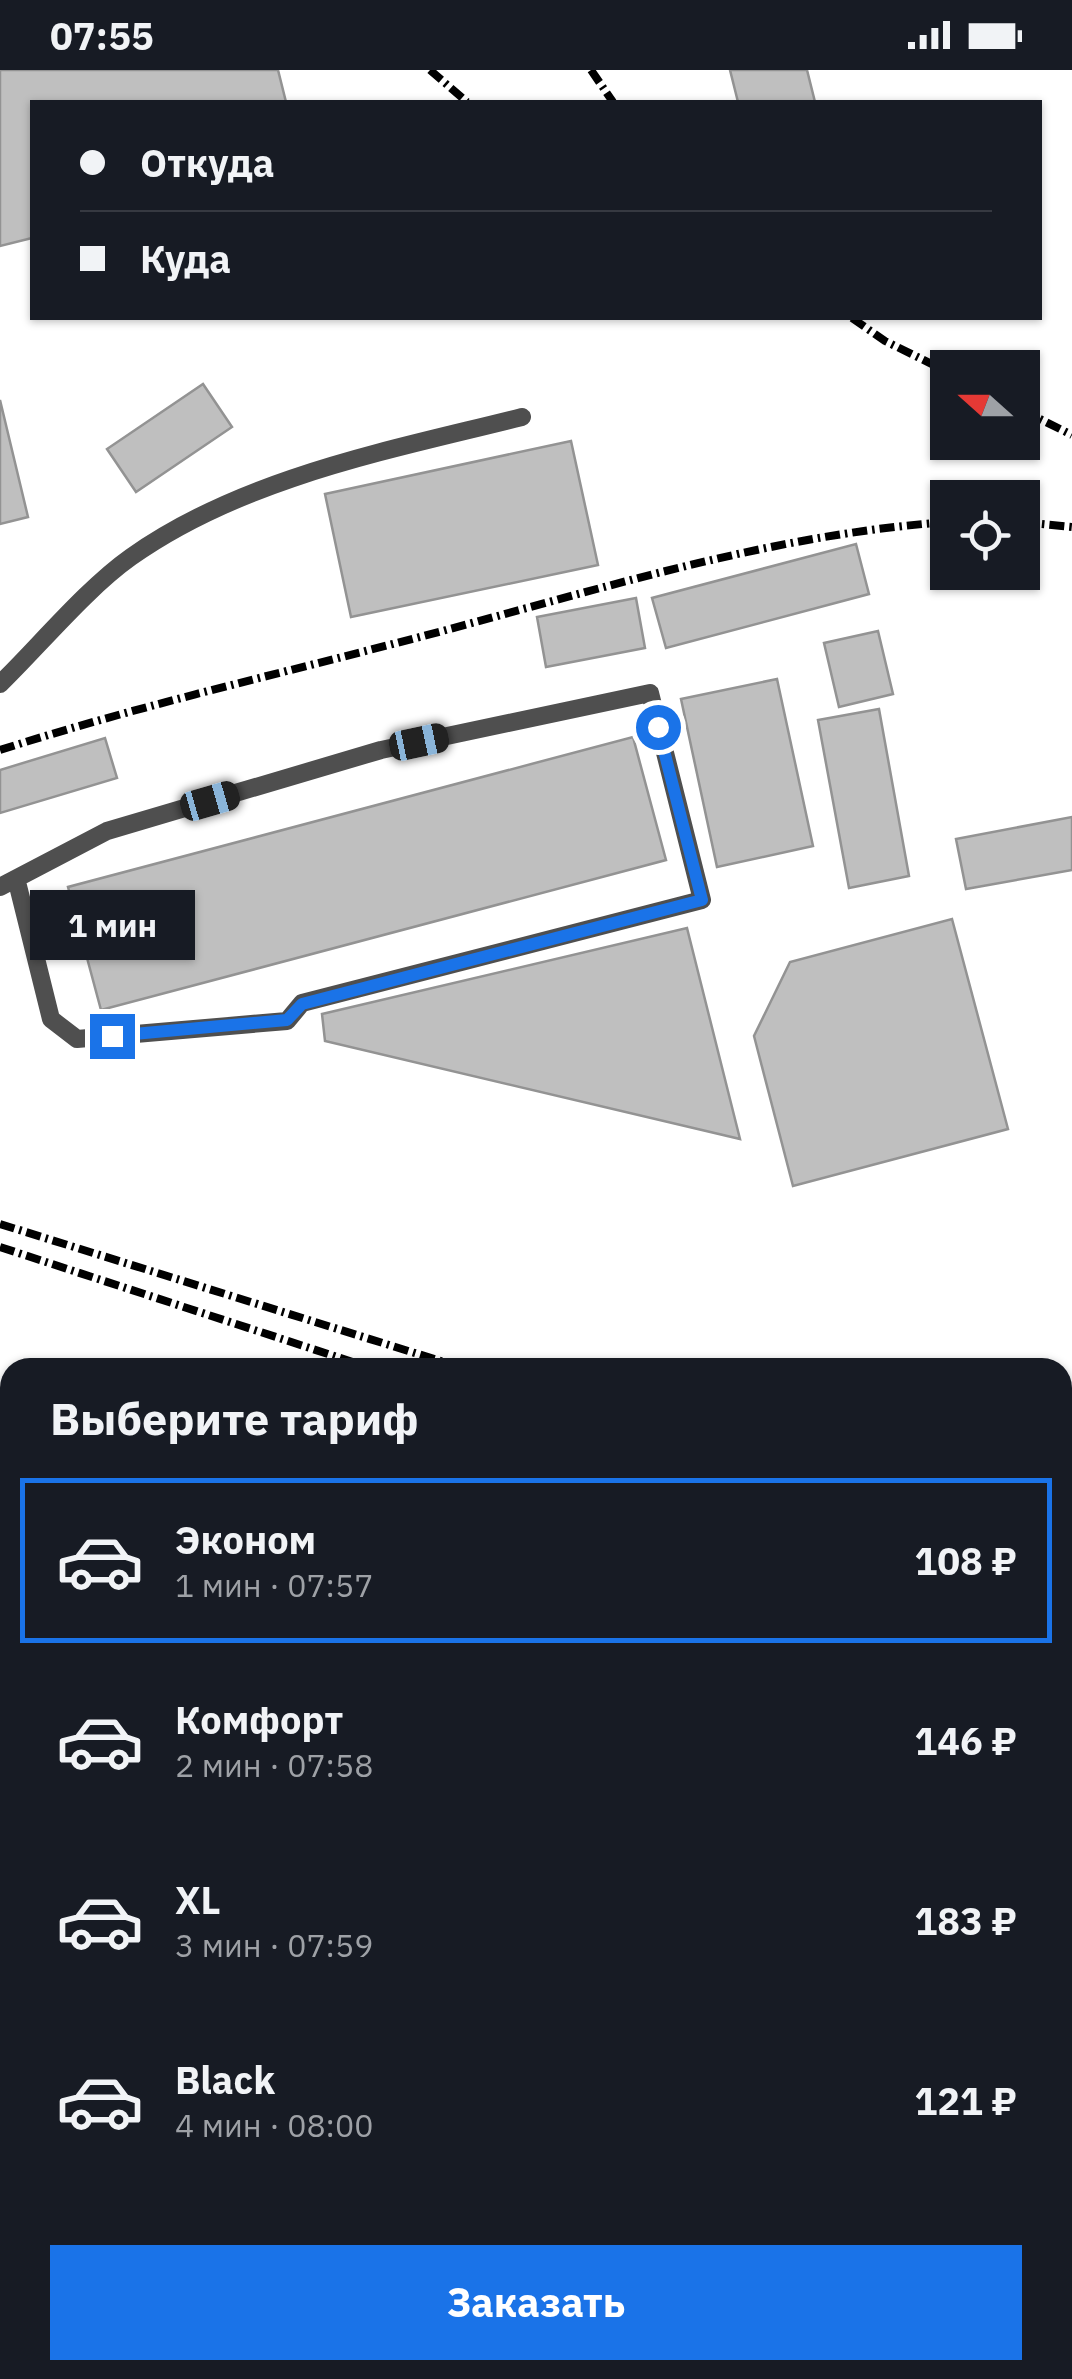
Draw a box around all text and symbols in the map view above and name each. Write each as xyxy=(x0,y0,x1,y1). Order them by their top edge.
text: 07:55 xyxy=(50,11,154,60)
text: Откуда xyxy=(140,138,274,187)
text: Куда xyxy=(140,234,231,283)
north arrow xyxy=(930,350,1040,460)
map controls xyxy=(930,350,1040,590)
button: locate xyxy=(930,480,1040,590)
route start xyxy=(636,705,681,750)
car xyxy=(387,721,451,763)
car xyxy=(177,778,243,824)
callout: 1 мин xyxy=(29,891,194,961)
text: 1 мин xyxy=(68,904,157,946)
route end xyxy=(90,1014,135,1059)
text: Выберите тариф xyxy=(50,1389,419,1447)
text: Эконом xyxy=(175,1515,316,1564)
icon: car xyxy=(55,1516,145,1606)
text: 108 ₽ xyxy=(915,1536,1017,1585)
text: 1 мин · 07:57 xyxy=(175,1564,373,1606)
text: Комфорт xyxy=(175,1695,343,1744)
icon: car xyxy=(55,1696,145,1786)
text: 146 ₽ xyxy=(915,1716,1017,1765)
text: 2 мин · 07:58 xyxy=(175,1744,373,1786)
text: XL xyxy=(175,1875,221,1924)
icon: car xyxy=(55,1876,145,1966)
text: 183 ₽ xyxy=(915,1896,1017,1945)
text: 3 мин · 07:59 xyxy=(175,1924,373,1966)
text: Black xyxy=(175,2055,275,2104)
icon: car xyxy=(55,2056,145,2146)
text: 121 ₽ xyxy=(915,2076,1017,2125)
text: 4 мин · 08:00 xyxy=(175,2104,373,2146)
button: Заказать xyxy=(50,2245,1022,2360)

